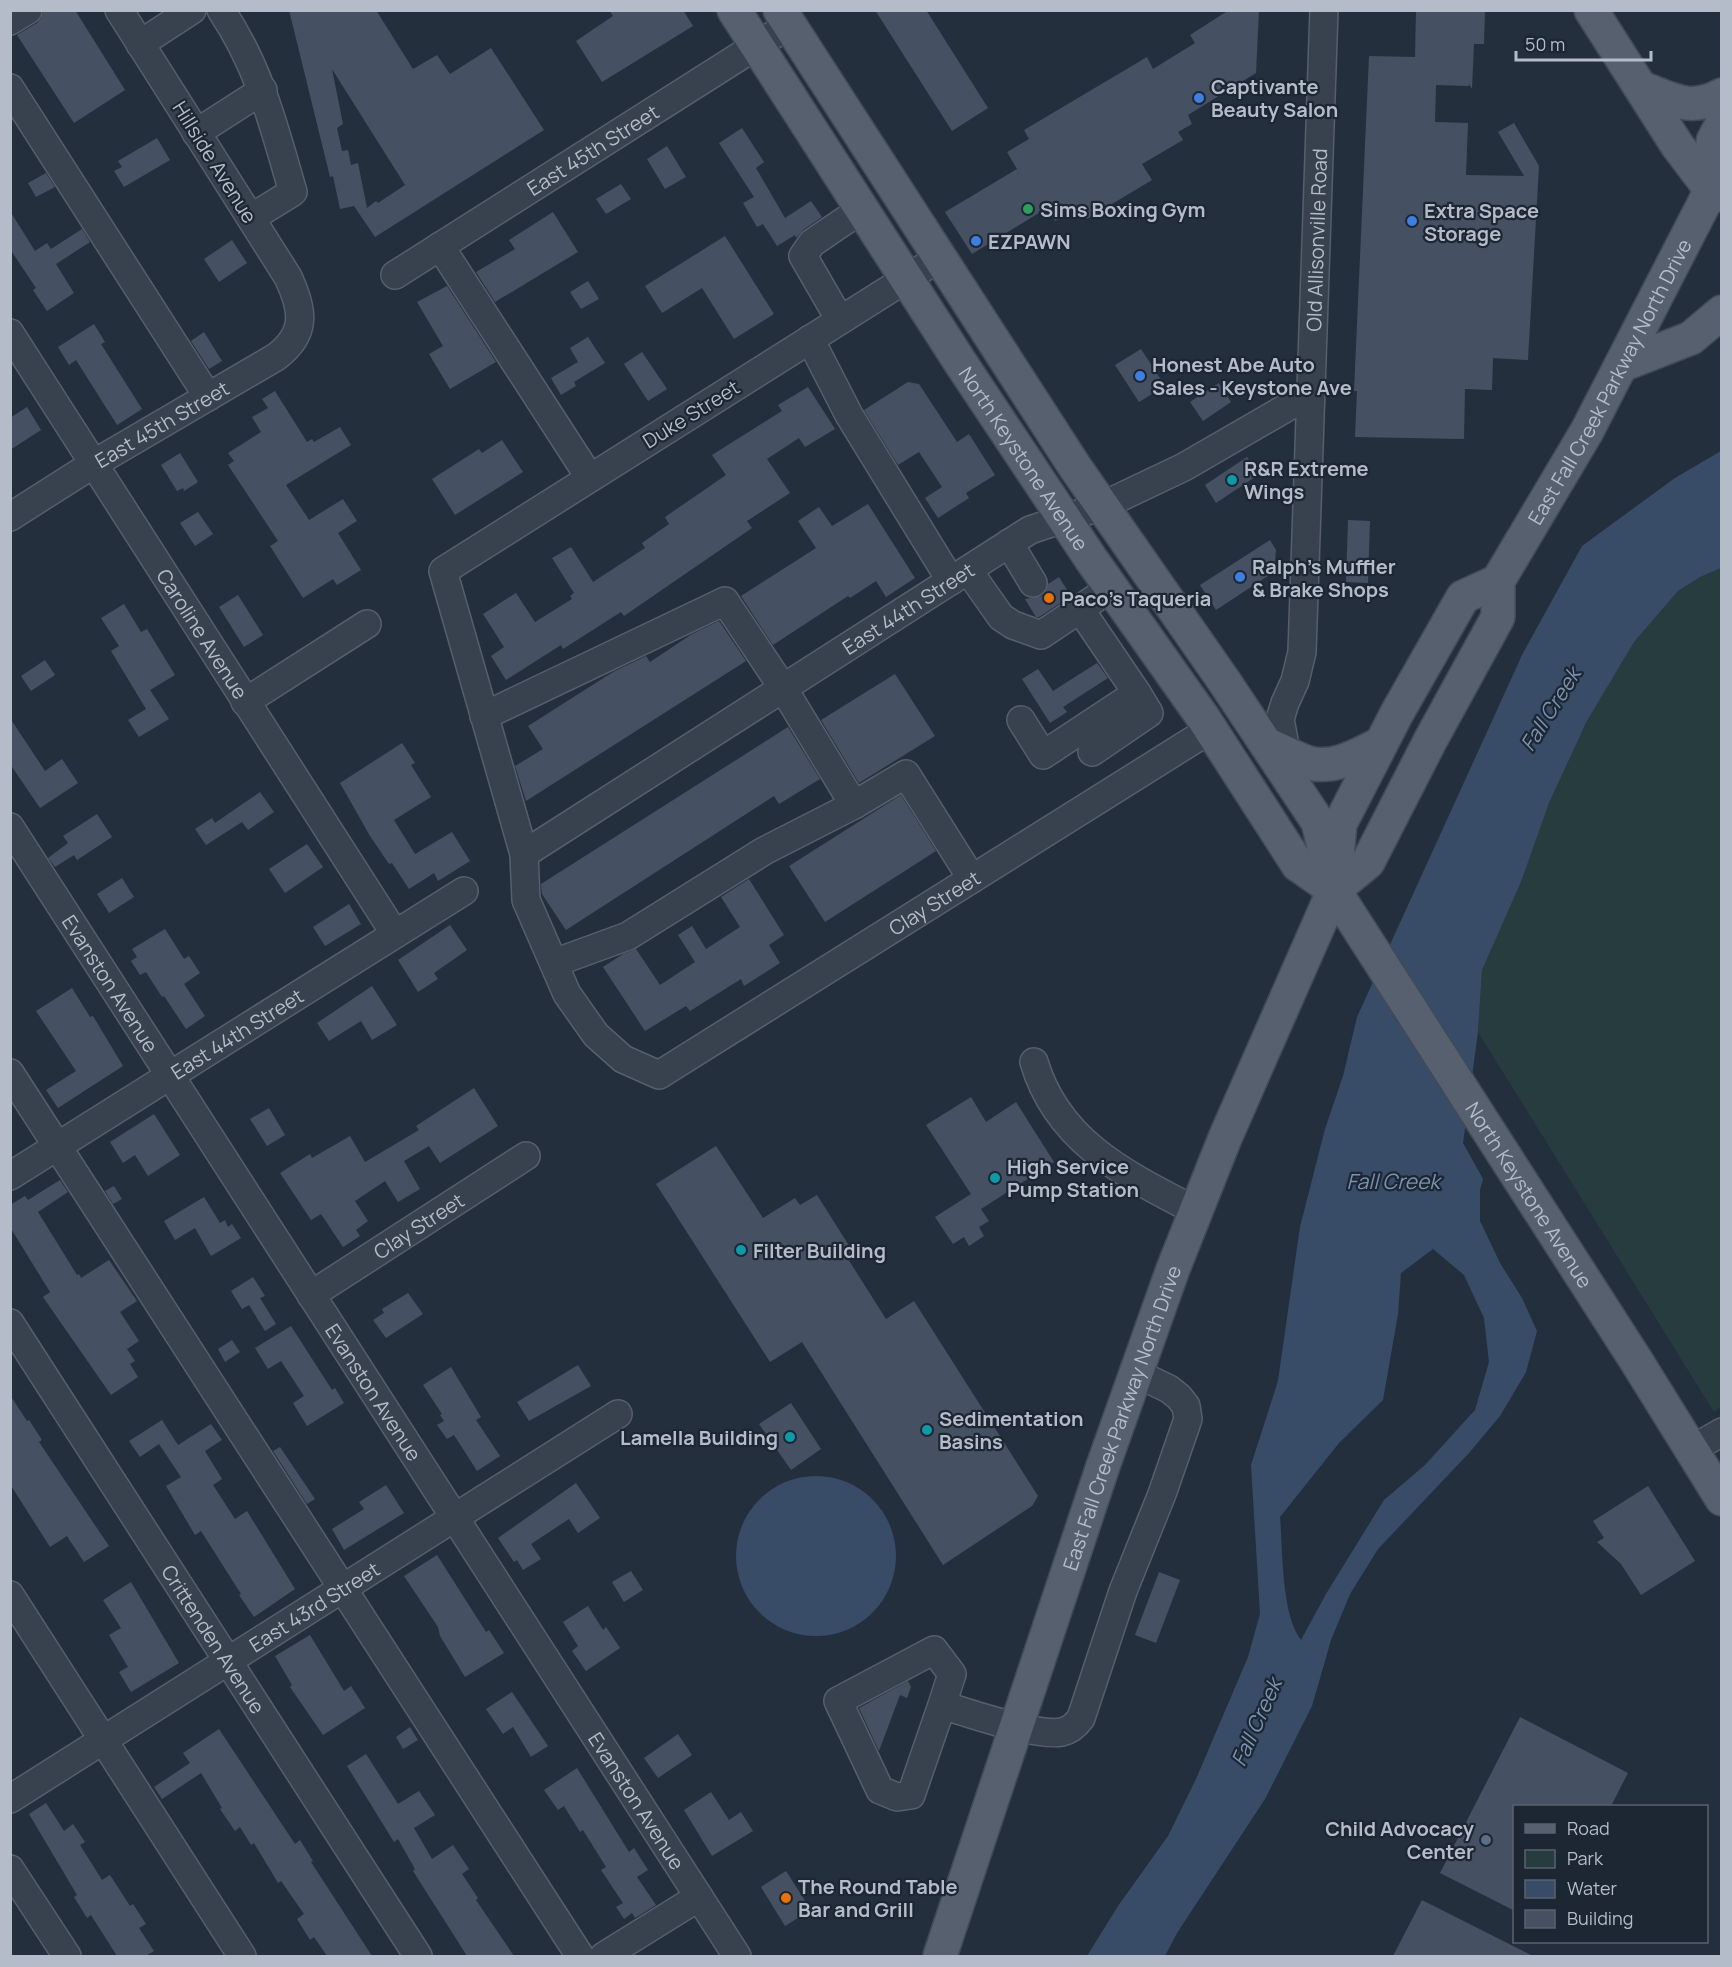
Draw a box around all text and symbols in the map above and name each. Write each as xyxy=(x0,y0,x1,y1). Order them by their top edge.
scale bar xyxy=(1516,24,1651,62)
text: 50 m xyxy=(1525,32,1565,56)
place label: Captivante Beauty Salon xyxy=(1211,73,1338,123)
marker: Captivante Beauty Salon xyxy=(1192,91,1206,105)
street label: Hillside Avenue xyxy=(167,96,263,228)
street label: East 45th Street xyxy=(522,98,664,202)
street label: Old Allisonville Road xyxy=(1299,148,1333,332)
place label: Sims Boxing Gym xyxy=(1040,196,1206,223)
place label: Extra Space Storage xyxy=(1424,197,1539,247)
marker: Sims Boxing Gym xyxy=(1021,202,1035,216)
marker: Extra Space Storage xyxy=(1405,214,1419,228)
place label: EZPAWN xyxy=(988,228,1071,255)
marker: EZPAWN xyxy=(969,234,983,248)
street label: East Fall Creek Parkway North Drive xyxy=(1521,234,1697,529)
place label: Honest Abe Auto Sales - Keystone Ave xyxy=(1152,351,1352,401)
street label: North Keystone Avenue xyxy=(953,361,1095,556)
marker: Honest Abe Auto Sales - Keystone Ave xyxy=(1133,369,1147,383)
street label: East 45th Street xyxy=(90,374,234,474)
street label: Duke Street xyxy=(637,374,745,454)
place label: R&R Extreme Wings xyxy=(1244,455,1369,505)
marker: R&R Extreme Wings xyxy=(1225,473,1239,487)
place label: Ralph's Muffler & Brake Shops xyxy=(1252,553,1396,603)
street label: East 44th Street xyxy=(837,556,979,660)
street label: Caroline Avenue xyxy=(151,563,254,704)
marker: Ralph's Muffler & Brake Shops xyxy=(1233,570,1247,584)
place label: Paco's Taqueria xyxy=(1061,585,1211,612)
marker: Paco's Taqueria xyxy=(1042,591,1056,605)
water label: Fall Creek xyxy=(1513,660,1588,756)
street label: Clay Street xyxy=(883,864,985,941)
street label: Evanston Avenue xyxy=(56,910,165,1057)
street label: East 44th Street xyxy=(166,982,308,1085)
street label: North Keystone Avenue xyxy=(1460,1097,1599,1293)
place label: High Service Pump Station xyxy=(1007,1153,1139,1203)
water label: Fall Creek xyxy=(1346,1167,1442,1195)
marker: High Service Pump Station xyxy=(988,1171,1002,1185)
street label: Clay Street xyxy=(368,1186,469,1265)
place label: Filter Building xyxy=(753,1237,886,1264)
marker: Filter Building xyxy=(734,1243,748,1257)
street label: East Fall Creek Parkway North Drive xyxy=(1056,1262,1187,1574)
street label: Evanston Avenue xyxy=(320,1318,428,1466)
place label: Sedimentation Basins xyxy=(939,1405,1084,1455)
marker: Sedimentation Basins xyxy=(920,1423,934,1437)
place label: Lamella Building xyxy=(620,1424,778,1451)
marker: Lamella Building xyxy=(783,1430,797,1444)
street label: East 43rd Street xyxy=(244,1555,385,1658)
street label: Crittenden Avenue xyxy=(156,1559,272,1719)
water label: Fall Creek xyxy=(1224,1671,1289,1770)
street label: Evanston Avenue xyxy=(583,1727,691,1874)
legend xyxy=(1513,1805,1708,1943)
place label: Child Advocacy Center xyxy=(1325,1815,1475,1865)
text: Road xyxy=(1567,1816,1610,1840)
marker: Child Advocacy Center xyxy=(1479,1833,1493,1847)
text: Park xyxy=(1567,1846,1604,1870)
place label: The Round Table Bar and Grill xyxy=(798,1873,958,1923)
text: Water xyxy=(1567,1876,1617,1900)
marker: The Round Table Bar and Grill xyxy=(779,1891,793,1905)
text: Building xyxy=(1567,1906,1633,1930)

